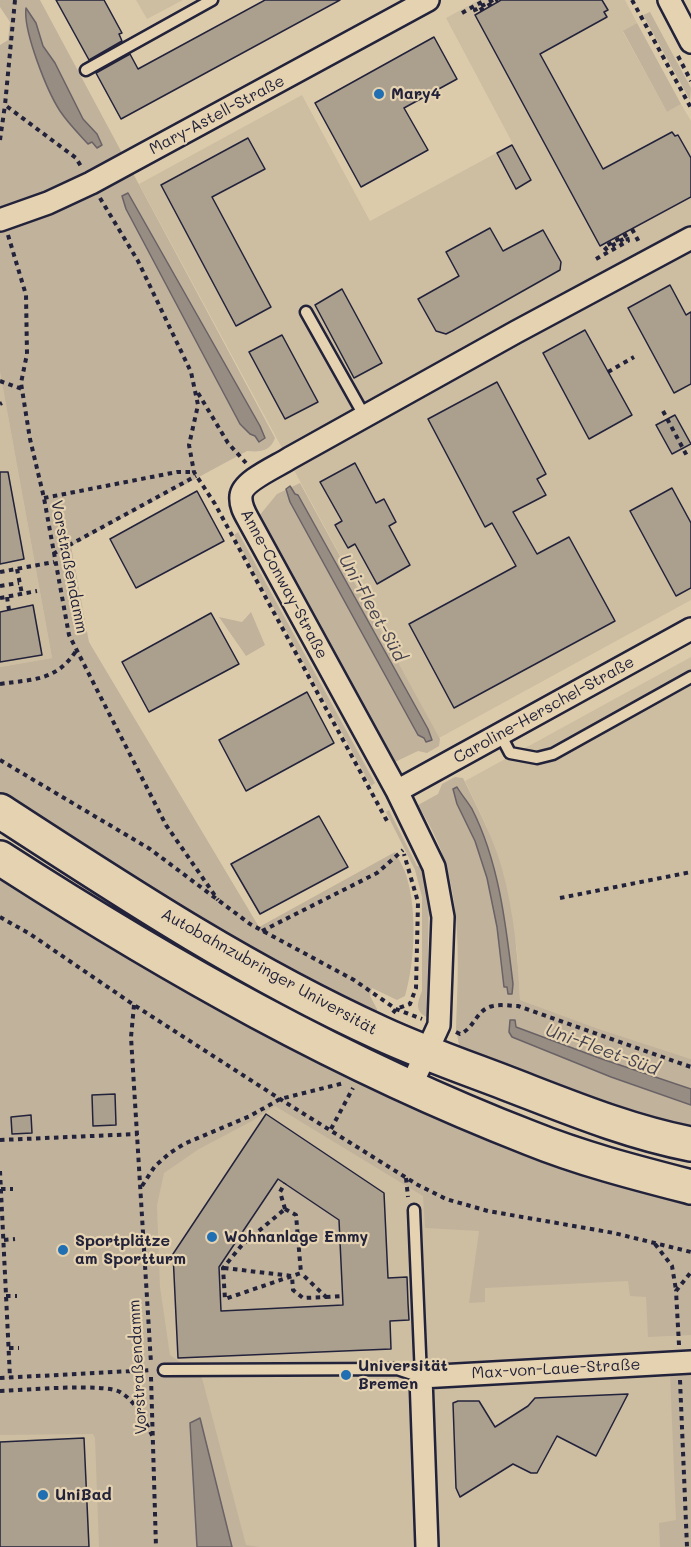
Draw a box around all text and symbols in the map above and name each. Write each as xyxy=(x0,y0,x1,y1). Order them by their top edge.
street label: Mary-Astell-Straße xyxy=(146,71,288,159)
place label: Mary4 xyxy=(391,84,441,104)
marker: Mary4 xyxy=(372,87,386,101)
street label: Vorstraßendamm xyxy=(47,499,91,635)
street label: Anne-Conway-Straße xyxy=(236,506,332,662)
water label: Uni-Fleet-Süd xyxy=(334,551,410,665)
street label: Caroline-Herschel-Straße xyxy=(450,652,638,768)
street label: Autobahnzubringer Universität xyxy=(158,904,380,1040)
water label: Uni-Fleet-Süd xyxy=(542,1020,662,1080)
place label: Wohnanlage Emmy xyxy=(224,1227,368,1247)
marker: Wohnanlage Emmy xyxy=(205,1230,219,1244)
place label: Sportplätze am Sportturm xyxy=(75,1231,186,1269)
marker: Sportplätze am Sportturm xyxy=(56,1243,70,1257)
street label: Vorstraßendamm xyxy=(125,1299,151,1435)
street label: Max-von-Laue-Straße xyxy=(471,1355,641,1383)
place label: Universität Bremen xyxy=(358,1356,448,1394)
marker: Universität Bremen xyxy=(339,1368,353,1382)
place label: UniBad xyxy=(55,1485,112,1505)
marker: UniBad xyxy=(36,1488,50,1502)

